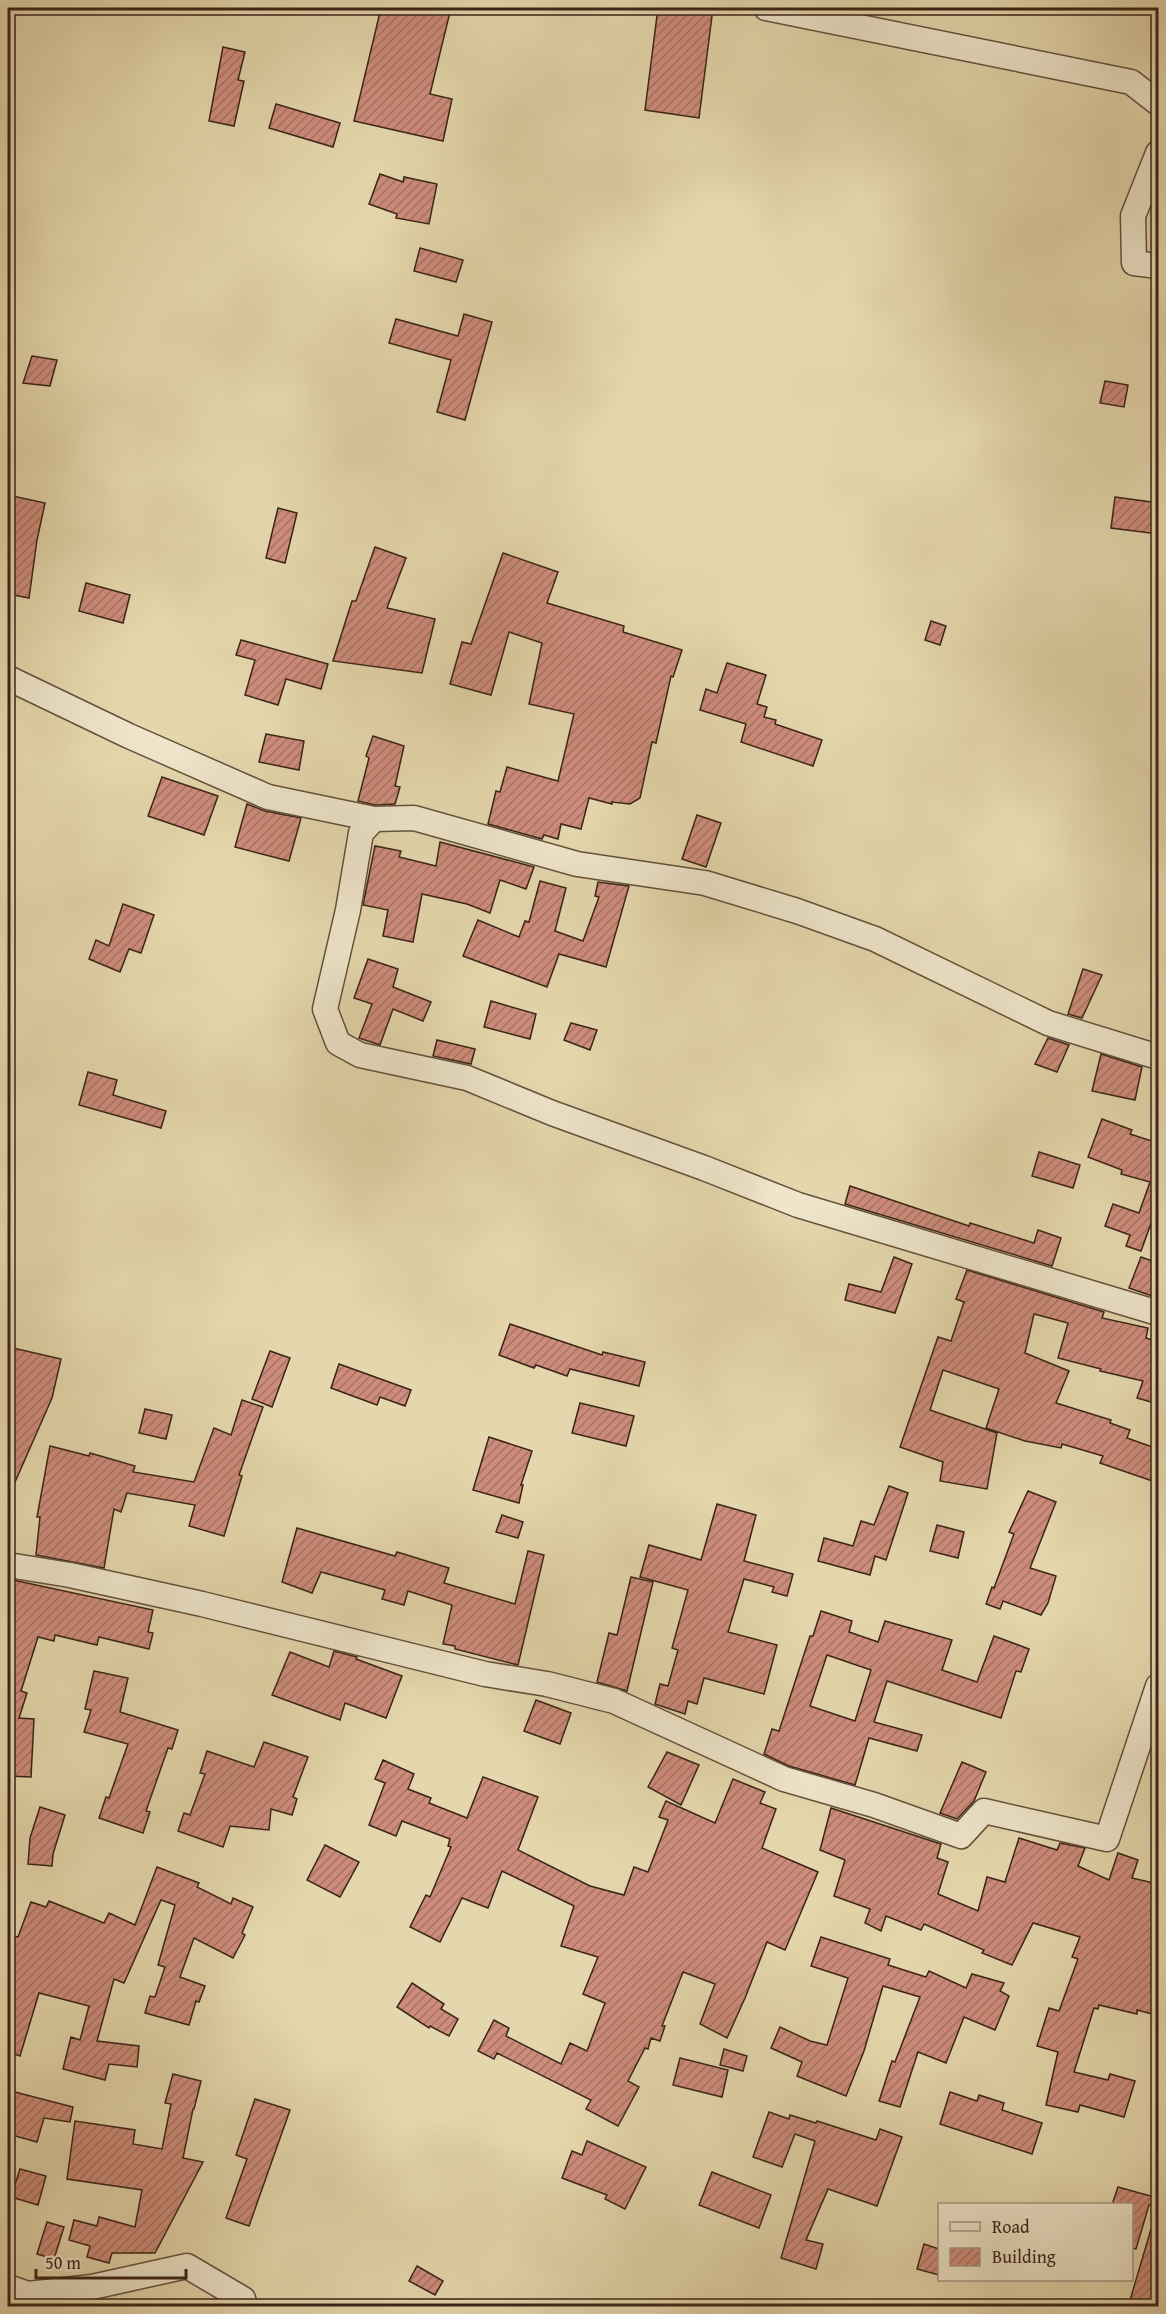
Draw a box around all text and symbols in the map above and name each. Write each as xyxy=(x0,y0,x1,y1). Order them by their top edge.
legend xyxy=(938,2203,1133,2281)
text: Road xyxy=(992,2213,1030,2240)
scale bar xyxy=(36,2242,186,2280)
text: Building xyxy=(992,2243,1056,2270)
text: 50 m xyxy=(45,2249,81,2276)

